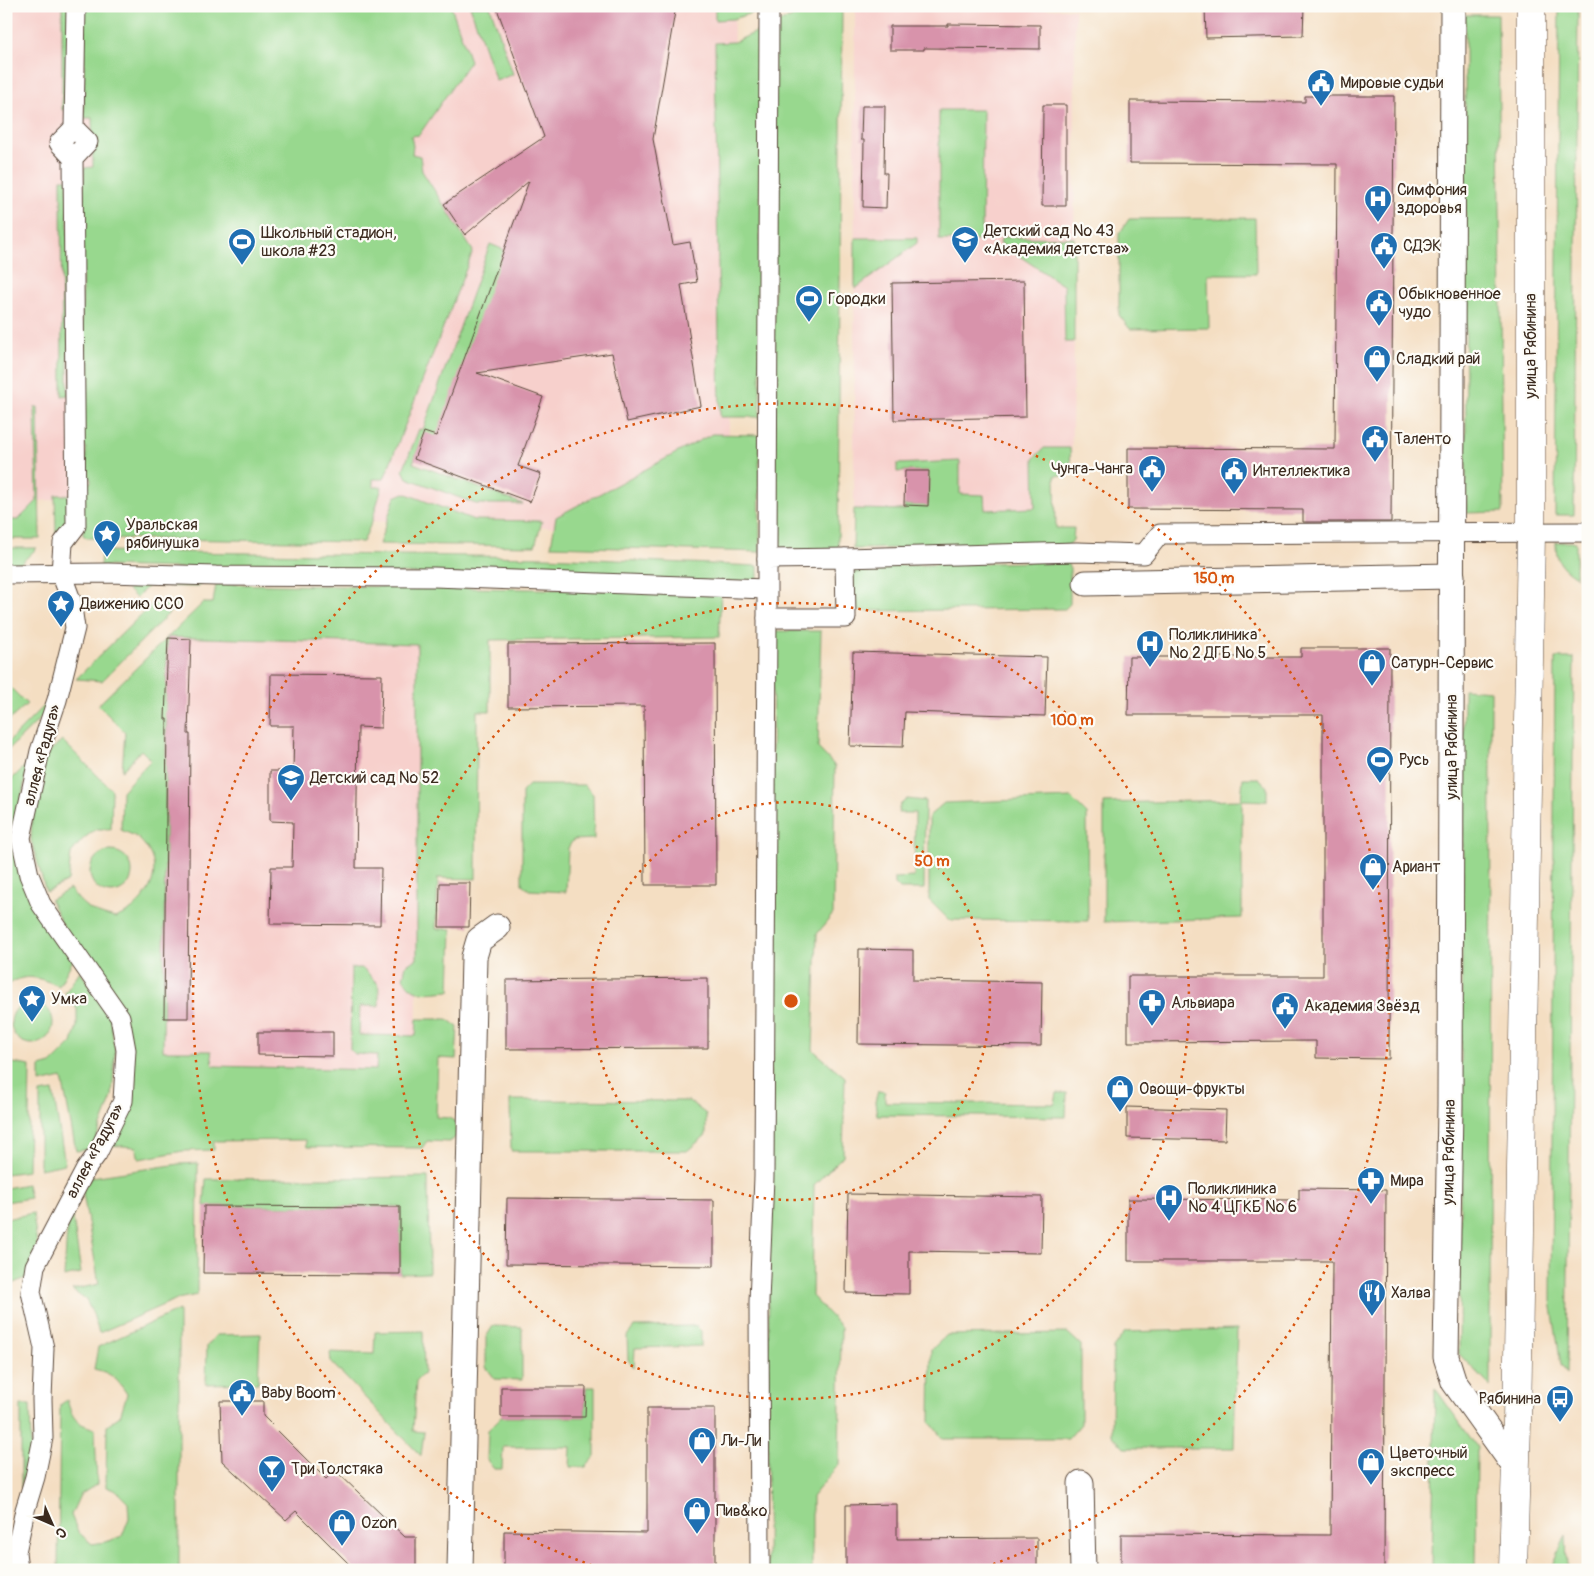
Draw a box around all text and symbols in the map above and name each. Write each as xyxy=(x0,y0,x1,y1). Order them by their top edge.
public building icon: Мировые судьи xyxy=(1306,68,1336,107)
place label: Мировые судьи xyxy=(1340,73,1443,93)
place label: Симфония здоровья xyxy=(1397,180,1467,218)
hospital icon: Симфония здоровья xyxy=(1363,184,1393,223)
place label: Детский сад № 43 «Академия детства» xyxy=(983,221,1129,259)
place label: Школьный стадион, школа #23 xyxy=(261,223,397,261)
school or university icon: Детский сад № 43 «Академия детства» xyxy=(950,225,980,264)
sports icon: Школьный стадион, школа #23 xyxy=(227,227,257,266)
public building icon: СДЭК xyxy=(1369,231,1399,270)
place label: СДЭК xyxy=(1403,236,1441,256)
sports icon: Городки xyxy=(794,284,824,323)
place label: Обыкновенное чудо xyxy=(1398,284,1501,322)
public building icon: Обыкновенное чудо xyxy=(1364,288,1394,327)
place label: Городки xyxy=(828,289,885,309)
street label: улица Рябинина xyxy=(1521,293,1541,400)
shop icon: Сладкий рай xyxy=(1362,344,1392,383)
place label: Сладкий рай xyxy=(1396,349,1481,369)
public building icon: Таленто xyxy=(1360,424,1390,463)
place label: Таленто xyxy=(1394,429,1452,449)
public building icon: Чунга-Чанга xyxy=(1137,454,1167,493)
public building icon: Интеллектика xyxy=(1219,456,1249,495)
place label: Чунга-Чанга xyxy=(1051,459,1133,479)
place label: Интеллектика xyxy=(1253,461,1350,481)
place label: Уральская рябинушка xyxy=(126,515,199,553)
place icon: Уральская рябинушка xyxy=(92,519,122,558)
text: 150 m xyxy=(1194,569,1234,588)
place icon: Движению ССО xyxy=(46,589,76,628)
place label: Движению ССО xyxy=(79,594,184,614)
place label: Поликлиника № 2 ДГБ № 5 xyxy=(1169,625,1266,663)
hospital icon: Поликлиника № 2 ДГБ № 5 xyxy=(1135,629,1165,668)
shop icon: Сатурн-Сервис xyxy=(1357,648,1387,687)
place label: Сатурн-Сервис xyxy=(1391,653,1494,673)
street label: улица Рябинина xyxy=(1442,694,1462,801)
street label: аллея «Радуга» xyxy=(19,702,65,808)
text: 100 m xyxy=(1051,711,1093,730)
sports icon: Русь xyxy=(1365,745,1395,784)
place label: Русь xyxy=(1399,750,1429,770)
school or university icon: Детский сад № 52 xyxy=(276,763,306,802)
place label: Детский сад № 52 xyxy=(309,768,439,788)
text: 50 m xyxy=(915,852,949,871)
shop icon: Ариант xyxy=(1358,852,1388,891)
place label: Ариант xyxy=(1392,857,1441,877)
place icon: Умка xyxy=(17,984,47,1023)
pharmacy icon: Альвиара xyxy=(1137,988,1167,1027)
place label: Умка xyxy=(51,989,87,1009)
public building icon: Академия Звёзд xyxy=(1270,991,1300,1030)
centre of rings xyxy=(782,992,800,1010)
place label: Альвиара xyxy=(1171,993,1235,1013)
place label: Академия Звёзд xyxy=(1304,996,1420,1016)
shop icon: Овощи-фрукты xyxy=(1105,1074,1135,1113)
place label: Овощи-фрукты xyxy=(1139,1079,1245,1099)
street label: улица Рябинина xyxy=(1438,1099,1460,1206)
street label: аллея «Радуга» xyxy=(62,1100,128,1202)
pharmacy icon: Мира xyxy=(1356,1166,1386,1205)
place label: Мира xyxy=(1390,1171,1424,1191)
place label: Поликлиника № 4 ЦГКБ № 6 xyxy=(1188,1179,1297,1217)
hospital icon: Поликлиника № 4 ЦГКБ № 6 xyxy=(1154,1183,1184,1222)
restaurant icon: Халва xyxy=(1357,1278,1387,1317)
place label: Халва xyxy=(1391,1283,1431,1303)
public building icon: Baby Boom xyxy=(227,1378,257,1417)
place label: Baby Boom xyxy=(261,1383,336,1403)
bus stop icon: Рябинина xyxy=(1545,1384,1575,1423)
place label: Рябинина xyxy=(1479,1389,1541,1409)
shop icon: Ли-Ли xyxy=(687,1426,717,1465)
place label: Ли-Ли xyxy=(720,1431,761,1451)
place label: Цветочный экспресс xyxy=(1390,1443,1468,1481)
shop icon: Цветочный экспресс xyxy=(1356,1447,1386,1486)
bar icon: Три Толстяка xyxy=(257,1454,287,1493)
place label: Три Толстяка xyxy=(291,1459,383,1479)
shop icon: Пив&ко xyxy=(682,1496,712,1535)
north arrow xyxy=(28,1498,78,1548)
place label: Пив&ко xyxy=(716,1501,768,1521)
shop icon: Ozon xyxy=(327,1508,357,1547)
place label: Ozon xyxy=(361,1513,397,1533)
text: С xyxy=(52,1524,70,1542)

